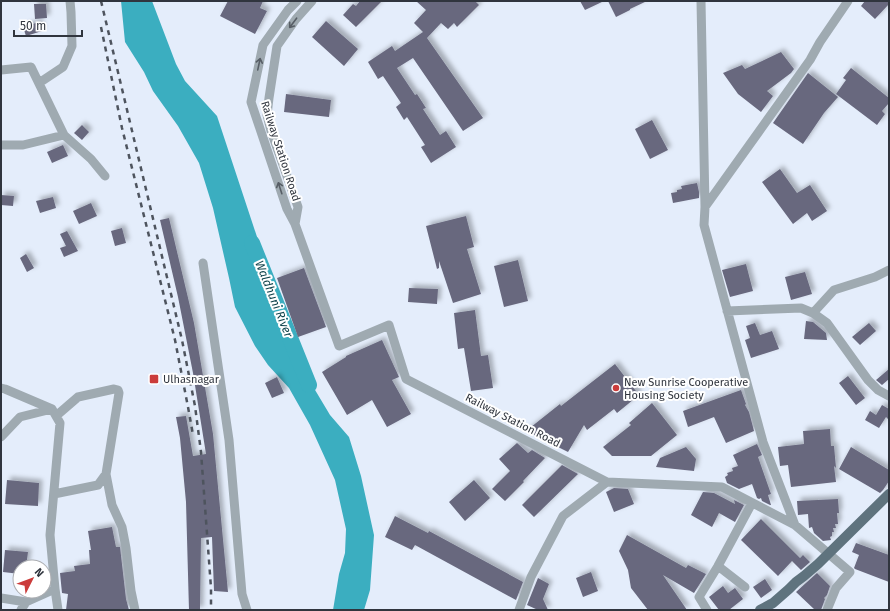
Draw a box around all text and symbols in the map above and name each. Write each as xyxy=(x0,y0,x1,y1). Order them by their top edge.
scale bar xyxy=(14,12,82,38)
one-way arrow xyxy=(289,17,297,28)
text: 50 m xyxy=(20,19,46,33)
one-way arrow xyxy=(256,57,264,70)
street label: Railway Station Road xyxy=(258,99,303,203)
one-way arrow xyxy=(276,182,283,195)
water label: Waldhuni River xyxy=(252,259,296,340)
marker: Ulhasnagar xyxy=(148,373,160,385)
place label: Ulhasnagar xyxy=(163,373,220,386)
place label: New Sunrise Cooperative Housing Society xyxy=(624,376,748,402)
marker: New Sunrise Cooperative Housing Society xyxy=(611,383,621,393)
street label: Railway Station Road xyxy=(463,391,562,450)
north arrow xyxy=(12,559,52,599)
text: N xyxy=(32,566,46,580)

